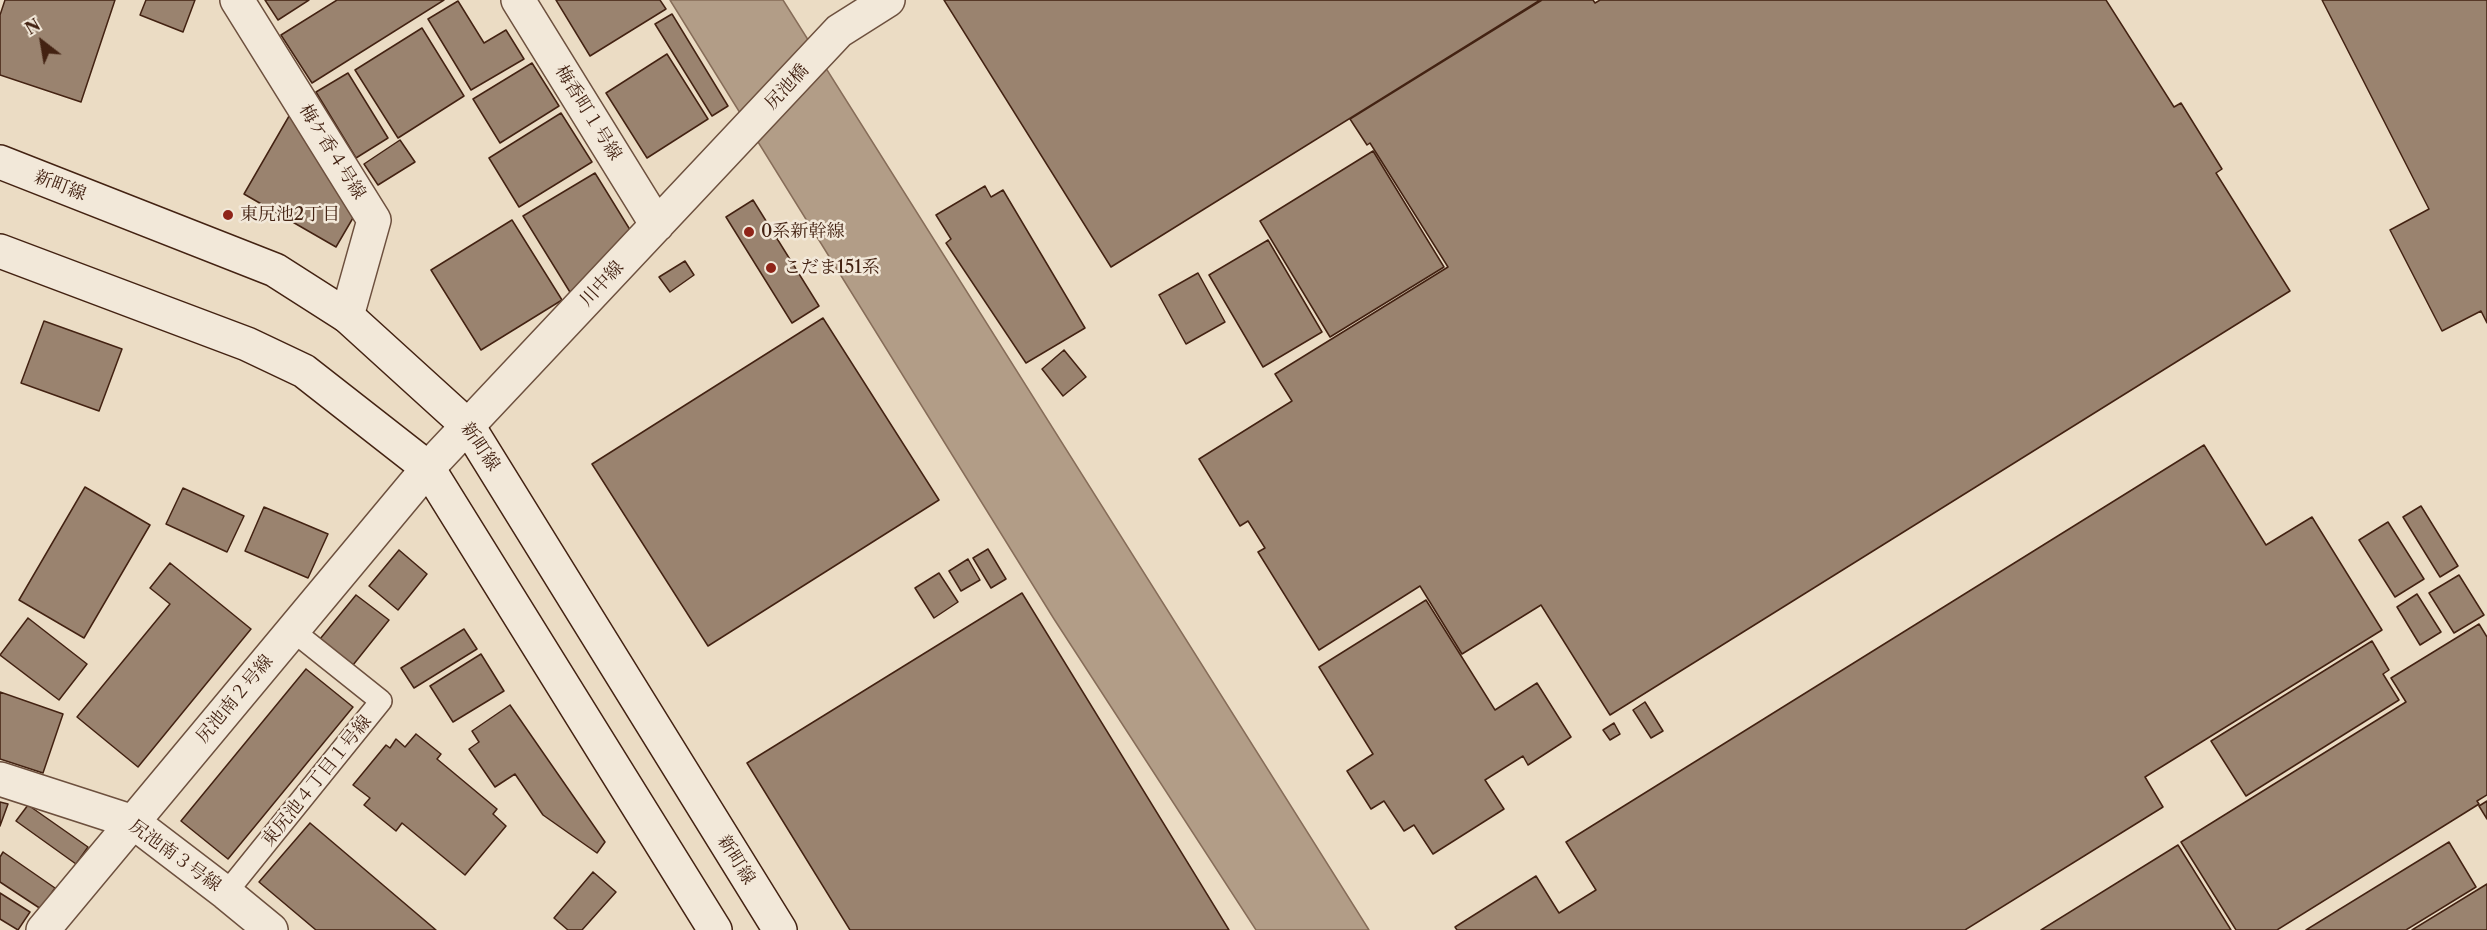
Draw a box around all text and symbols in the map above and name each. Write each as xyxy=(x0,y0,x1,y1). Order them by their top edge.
north arrow xyxy=(12,12,72,72)
text: N xyxy=(22,14,44,39)
street label: 尻池橋 xyxy=(761,60,813,114)
street label: 梅香町１号線 xyxy=(550,61,626,165)
street label: 梅ケ香４号線 xyxy=(294,100,370,204)
street label: 新町線 xyxy=(31,166,89,206)
place label: 東尻池2丁目 xyxy=(240,204,340,226)
marker: 東尻池2丁目 xyxy=(221,208,235,222)
place label: 0系新幹線 xyxy=(761,221,844,243)
marker: 0系新幹線 xyxy=(742,225,756,239)
street label: 川中線 xyxy=(576,257,628,311)
place label: こだま151系 xyxy=(783,257,880,279)
marker: こだま151系 xyxy=(764,261,778,275)
street label: 新町線 xyxy=(456,419,504,475)
street label: 尻池南２号線 xyxy=(192,651,278,747)
street label: 東尻池４丁目１号線 xyxy=(258,711,376,851)
street label: 尻池南３号線 xyxy=(125,816,225,896)
street label: 新町線 xyxy=(713,831,759,889)

